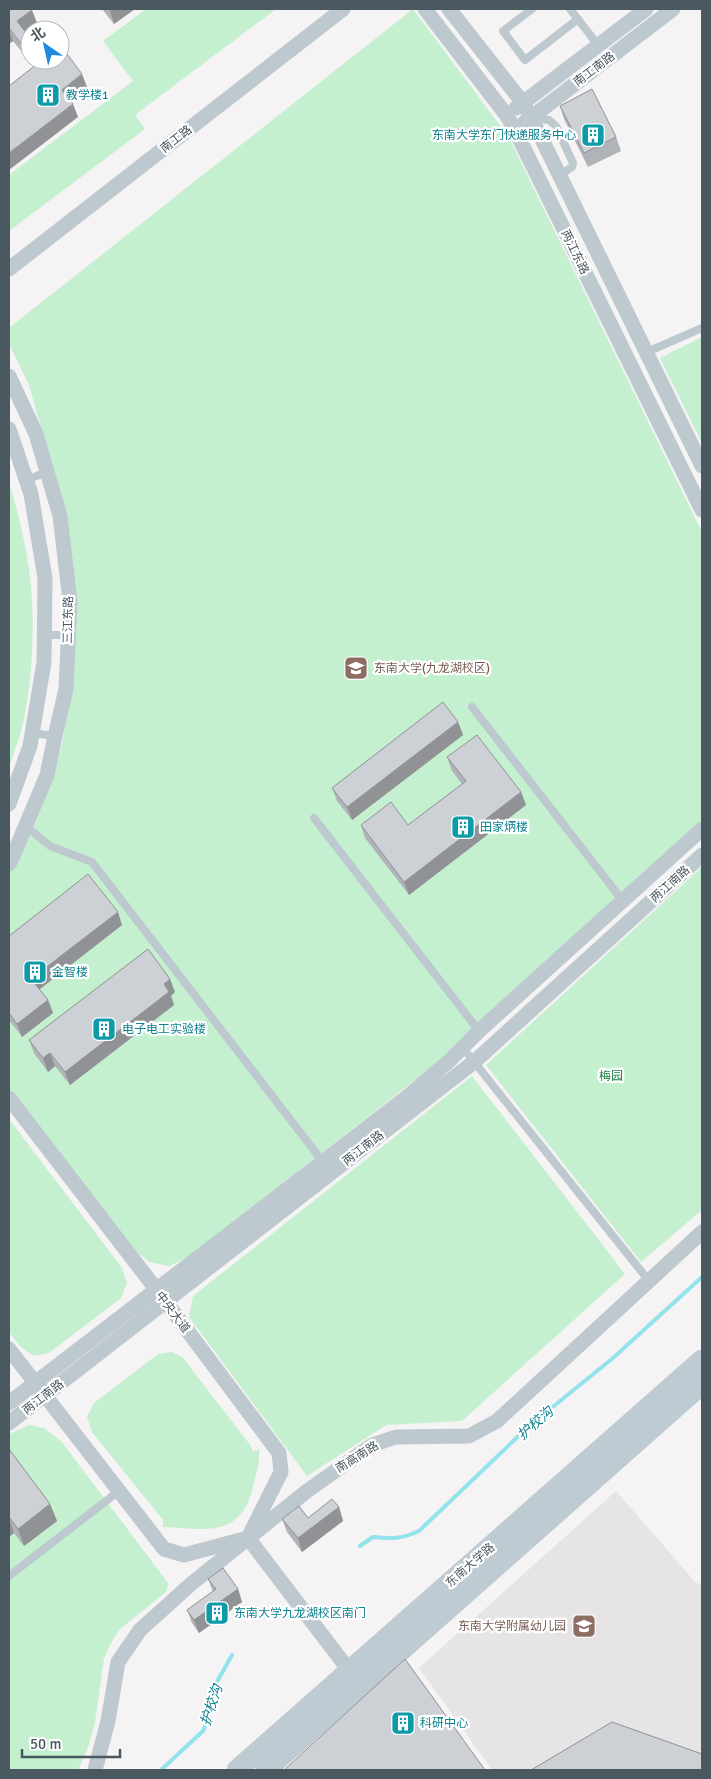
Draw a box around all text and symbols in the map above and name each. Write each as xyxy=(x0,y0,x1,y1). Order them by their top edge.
north arrow xyxy=(20,20,70,70)
text: 北 xyxy=(27,24,49,46)
street label: 南工南路 xyxy=(571,49,618,90)
building icon: 教学楼1 xyxy=(35,82,61,108)
place label: 教学楼1 xyxy=(66,88,108,103)
street label: 南工路 xyxy=(158,122,195,156)
building icon: 东南大学东门快递服务中心 xyxy=(580,122,606,148)
place label: 东南大学东门快递服务中心 xyxy=(432,128,576,143)
street label: 两江东路 xyxy=(557,227,592,277)
street label: 三江东路 xyxy=(61,596,76,644)
school or university icon: 东南大学(九龙湖校区) xyxy=(343,655,369,681)
place label: 东南大学(九龙湖校区) xyxy=(374,661,490,676)
building icon: 田家炳楼 xyxy=(450,814,476,840)
place label: 田家炳楼 xyxy=(480,820,528,835)
street label: 两江南路 xyxy=(647,863,693,906)
building icon: 金智楼 xyxy=(22,959,48,985)
place label: 金智楼 xyxy=(52,965,88,980)
building icon: 电子电工实验楼 xyxy=(91,1016,117,1042)
place label: 电子电工实验楼 xyxy=(122,1022,206,1037)
park label: 梅园 xyxy=(599,1069,623,1084)
street label: 两江南路 xyxy=(340,1128,387,1169)
street label: 中央大道 xyxy=(152,1289,193,1336)
street label: 两江南路 xyxy=(20,1377,67,1418)
water label: 护校沟 xyxy=(514,1402,558,1444)
street label: 南高南路 xyxy=(333,1438,382,1477)
street label: 东南大学路 xyxy=(443,1540,498,1591)
building icon: 东南大学九龙湖校区南门 xyxy=(204,1600,230,1626)
place label: 东南大学九龙湖校区南门 xyxy=(234,1606,366,1621)
school or university icon: 东南大学附属幼儿园 xyxy=(571,1613,597,1639)
place label: 东南大学附属幼儿园 xyxy=(458,1619,566,1634)
water label: 护校沟 xyxy=(197,1681,227,1728)
building icon: 科研中心 xyxy=(390,1710,416,1736)
place label: 科研中心 xyxy=(420,1716,468,1731)
scale bar xyxy=(22,1726,120,1758)
text: 50 m xyxy=(30,1735,61,1753)

